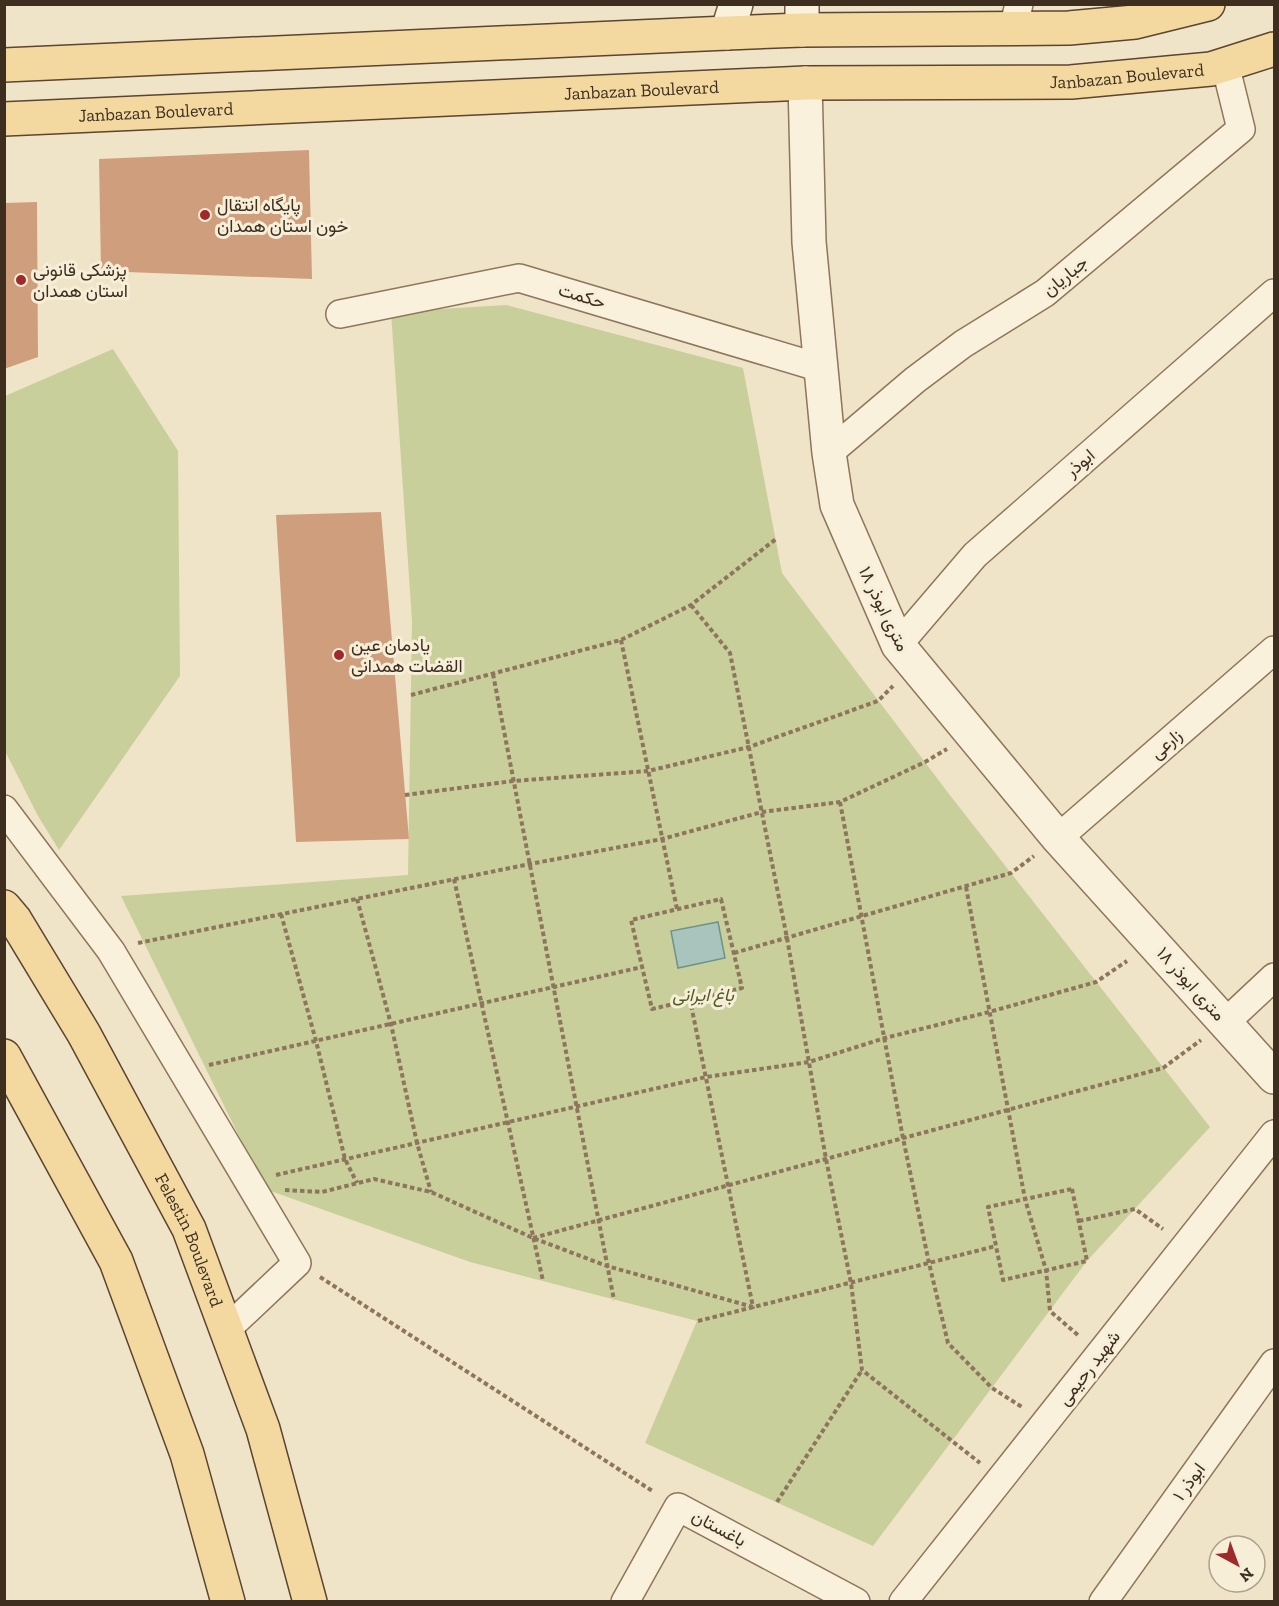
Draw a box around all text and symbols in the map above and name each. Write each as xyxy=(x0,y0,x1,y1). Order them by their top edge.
street label: Janbazan Boulevard xyxy=(1050,59,1205,93)
street label: Janbazan Boulevard xyxy=(563,76,719,105)
street label: Janbazan Boulevard xyxy=(78,98,234,127)
place label: پایگاه انتقال خون استان همدان xyxy=(217,194,348,237)
marker: پایگاه انتقال خون استان همدان xyxy=(198,208,212,222)
street label: جباریان xyxy=(1038,251,1092,301)
place label: پزشکی قانونی استان همدان xyxy=(33,259,128,302)
marker: پزشکی قانونی استان همدان xyxy=(14,273,28,287)
street label: حکمت xyxy=(556,278,608,314)
street label: ابوذر xyxy=(1060,444,1099,483)
street label: ۱۸ متری ابوذر xyxy=(854,563,914,655)
place label: یادمان عین القضات همدانی xyxy=(351,634,463,677)
marker: یادمان عین القضات همدانی xyxy=(332,648,346,662)
street label: زارعی xyxy=(1146,724,1186,764)
street label: ۱۸ متری ابوذر xyxy=(1152,942,1230,1026)
park label: باغ ایرانی xyxy=(672,984,734,1008)
street label: Felestin Boulevard xyxy=(150,1169,228,1310)
street label: شهید رحیمی xyxy=(1053,1326,1125,1410)
street label: ابوذر ۱ xyxy=(1168,1459,1210,1505)
street label: باغستان xyxy=(688,1505,750,1551)
north arrow xyxy=(1207,1534,1267,1594)
text: N xyxy=(1236,1564,1257,1586)

